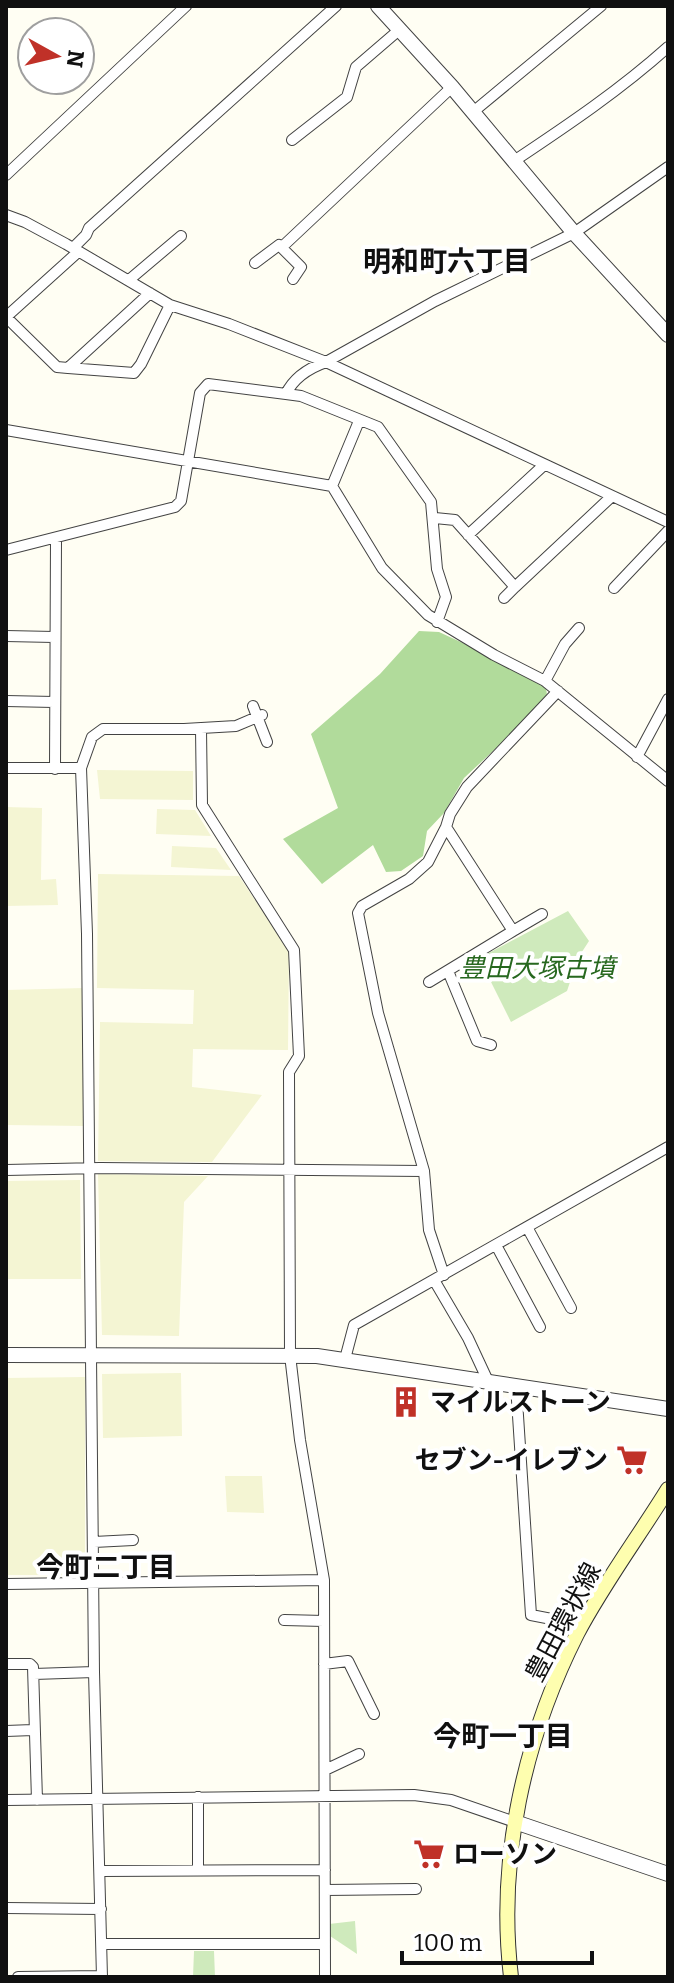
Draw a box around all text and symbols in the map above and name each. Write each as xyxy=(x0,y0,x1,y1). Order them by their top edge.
north arrow xyxy=(16,16,96,96)
text: N xyxy=(61,48,90,69)
district label: 明和町六丁目 xyxy=(363,245,531,278)
park label: 豊田大塚古墳 xyxy=(459,953,618,984)
building icon: マイルストーン xyxy=(389,1385,423,1419)
place label: マイルストーン xyxy=(430,1387,611,1418)
supermarket icon: セブン-イレブン xyxy=(615,1443,649,1477)
place label: セブン-イレブン xyxy=(414,1445,608,1476)
district label: 今町二丁目 xyxy=(36,1551,176,1584)
street label: 豊田環状線 xyxy=(519,1558,608,1687)
district label: 今町一丁目 xyxy=(433,1720,573,1753)
supermarket icon: ローソン xyxy=(412,1837,446,1871)
place label: ローソン xyxy=(453,1839,557,1870)
scale bar xyxy=(402,1915,592,1965)
text: 100 m xyxy=(414,1929,482,1957)

